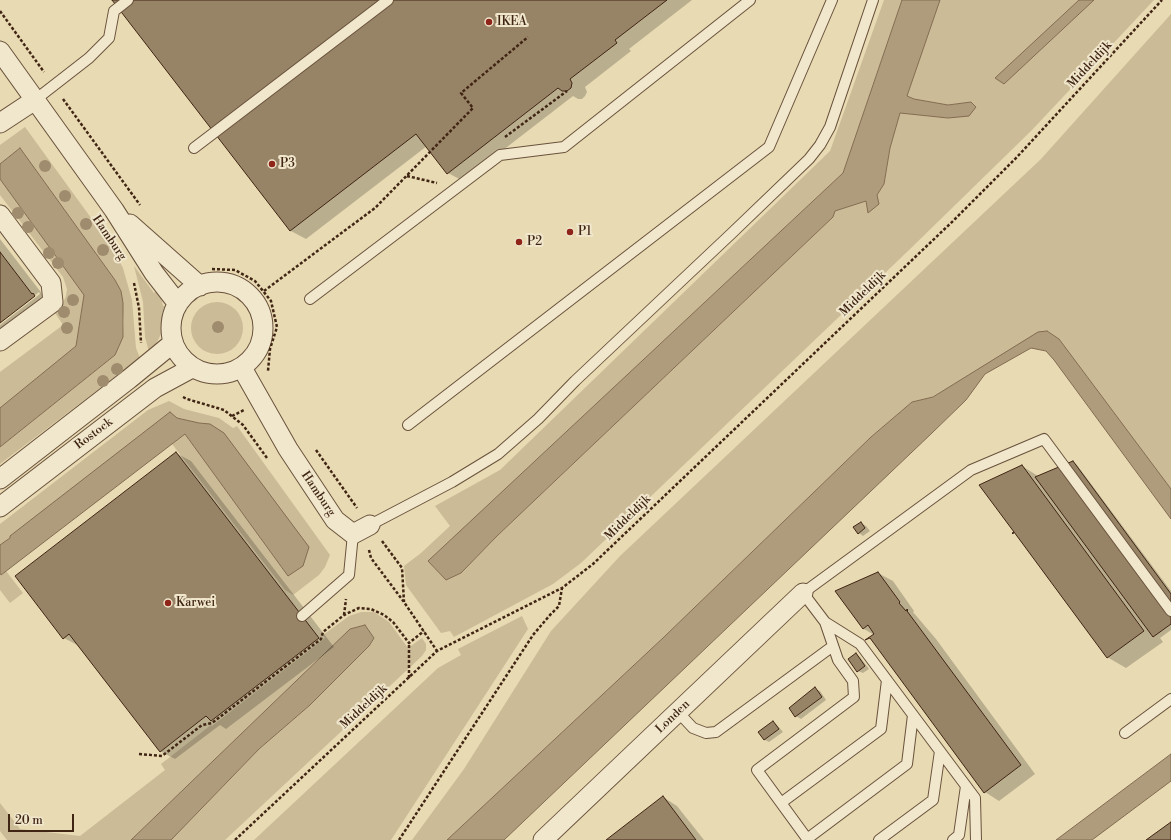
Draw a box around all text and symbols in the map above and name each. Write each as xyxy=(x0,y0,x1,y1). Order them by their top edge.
place label: IKEA xyxy=(497,15,527,29)
marker: IKEA xyxy=(484,17,494,27)
street label: Middeldijk xyxy=(1065,39,1115,91)
place label: P3 xyxy=(280,157,295,171)
marker: P3 xyxy=(267,159,277,169)
street label: Hamburg xyxy=(89,213,129,263)
place label: P1 xyxy=(578,225,591,239)
marker: P1 xyxy=(565,227,575,237)
place label: P2 xyxy=(527,235,542,249)
marker: P2 xyxy=(514,237,524,247)
street label: Middeldijk xyxy=(837,268,889,320)
street label: Rostock xyxy=(72,415,116,453)
street label: Hamburg xyxy=(298,469,338,519)
street label: Middeldijk xyxy=(602,492,654,544)
place label: Karwei xyxy=(176,596,215,610)
marker: Karwei xyxy=(163,598,173,608)
street label: Middeldijk xyxy=(338,682,390,732)
street label: Londen xyxy=(653,697,693,737)
scale bar xyxy=(10,806,76,832)
text: 20 m xyxy=(15,813,43,828)

